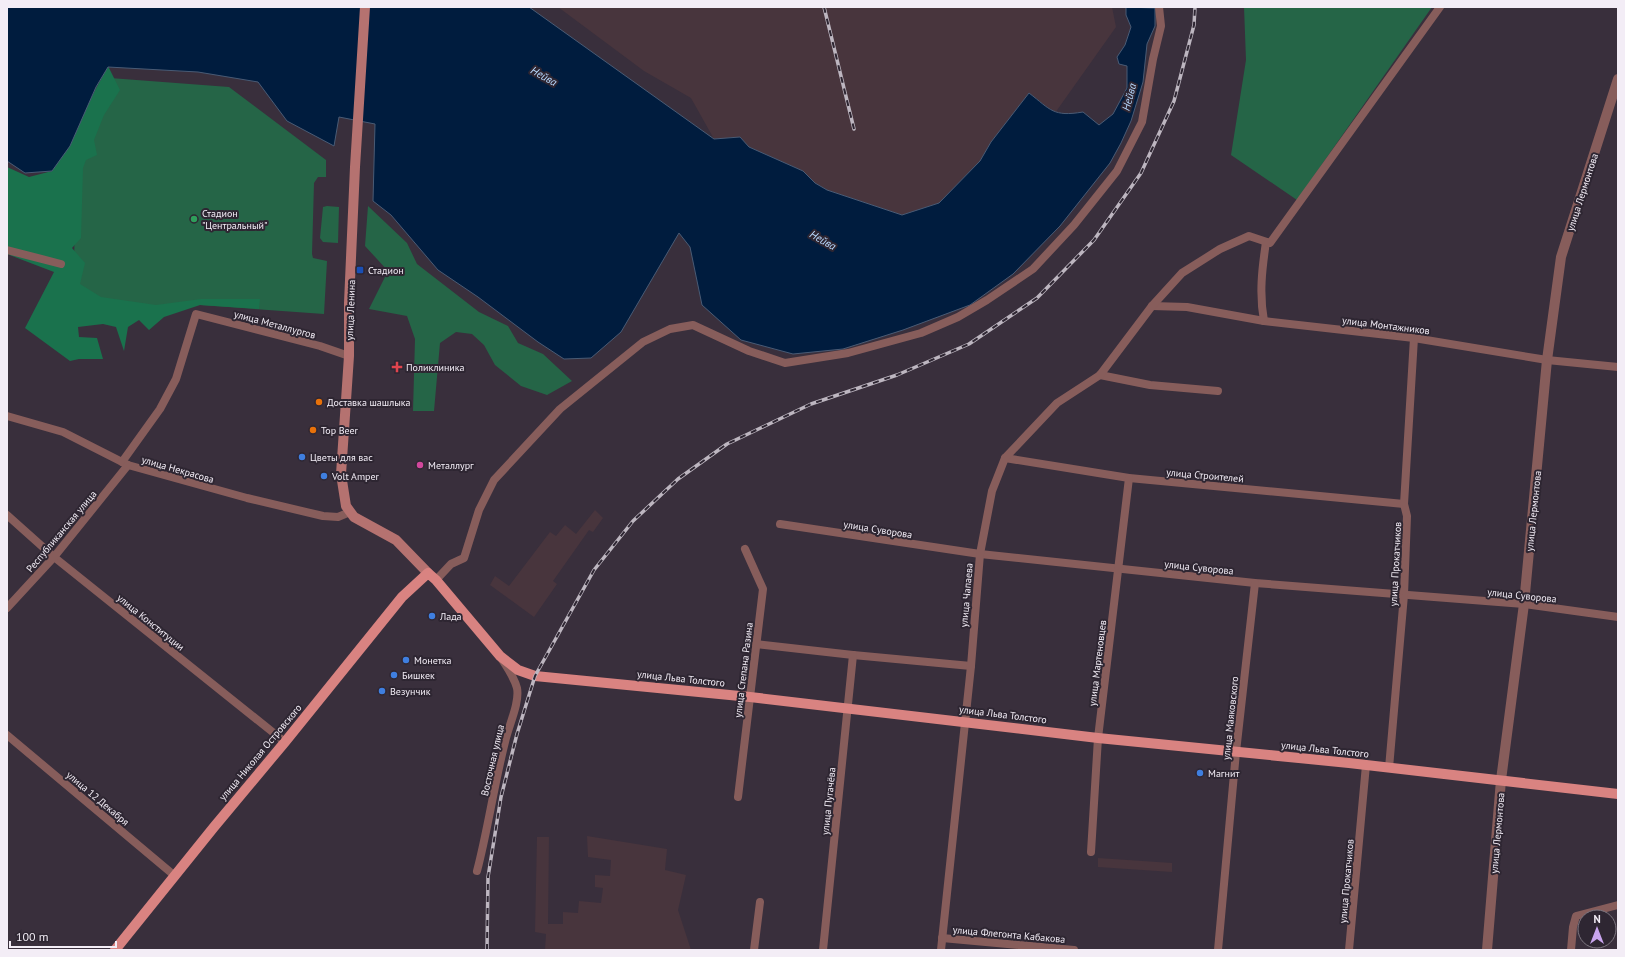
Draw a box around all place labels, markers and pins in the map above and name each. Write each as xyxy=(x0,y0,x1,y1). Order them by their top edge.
place label: Стадион "Центральный" xyxy=(202,207,267,232)
marker: Стадион "Центральный" xyxy=(189,214,199,224)
place label: Стадион xyxy=(368,264,404,277)
marker: Стадион xyxy=(355,265,365,275)
marker: Поликлиника xyxy=(391,361,403,373)
place label: Поликлиника xyxy=(406,361,465,374)
place label: Доставка шашлыка xyxy=(327,396,411,409)
marker: Доставка шашлыка xyxy=(314,397,324,407)
place label: Top Beer xyxy=(321,424,359,437)
marker: Top Beer xyxy=(308,425,318,435)
place label: Цветы для вас xyxy=(310,451,373,464)
marker: Цветы для вас xyxy=(297,452,307,462)
place label: Металлург xyxy=(428,459,474,472)
marker: Металлург xyxy=(415,460,425,470)
place label: Volt Amper xyxy=(331,470,380,483)
marker: Volt Amper xyxy=(319,471,329,481)
place label: Лада xyxy=(439,610,462,623)
marker: Лада xyxy=(427,611,437,621)
place label: Монетка xyxy=(414,654,452,667)
marker: Монетка xyxy=(401,655,411,665)
place label: Бишкек xyxy=(402,669,435,682)
marker: Бишкек xyxy=(389,670,399,680)
place label: Везунчик xyxy=(390,685,431,698)
marker: Везунчик xyxy=(377,686,387,696)
place label: Магнит xyxy=(1208,767,1239,780)
marker: Магнит xyxy=(1195,768,1205,778)

